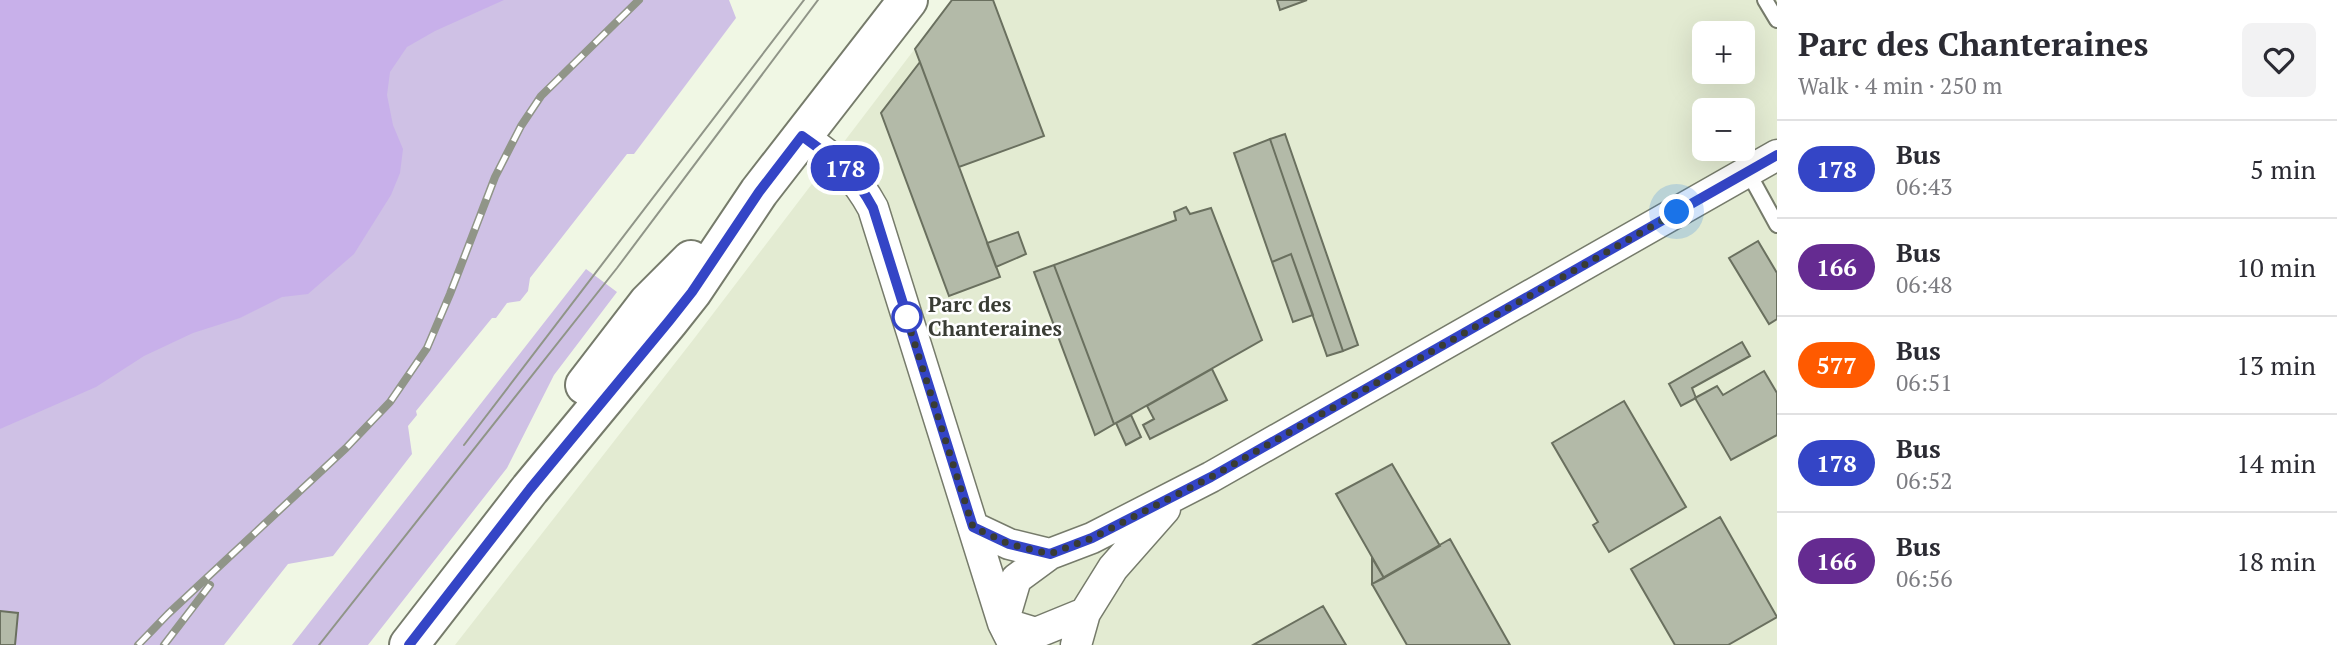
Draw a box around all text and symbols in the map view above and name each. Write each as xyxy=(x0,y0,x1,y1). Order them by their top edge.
map controls xyxy=(1692,21,1755,161)
button: + xyxy=(1692,21,1755,84)
text: Parc des Chanteraines xyxy=(1798,22,2148,65)
button: heart xyxy=(2242,23,2316,97)
text: Walk · 4 min · 250 m xyxy=(1798,70,2002,101)
button: − xyxy=(1692,98,1755,161)
text: Bus xyxy=(1896,137,1941,171)
line badge: 178 xyxy=(805,145,885,191)
text: 178 xyxy=(825,152,865,184)
text: 5 min xyxy=(2250,152,2316,186)
text: 178 xyxy=(1816,153,1857,185)
text: 06:43 xyxy=(1896,171,1953,202)
your location xyxy=(1659,194,1694,229)
text: Bus xyxy=(1896,235,1941,269)
text: 10 min xyxy=(2236,250,2316,284)
text: 166 xyxy=(1816,251,1857,283)
text: 06:48 xyxy=(1896,269,1953,300)
place label: Parc des Chanteraines xyxy=(928,290,1062,342)
marker: Parc des Chanteraines xyxy=(892,302,922,332)
text: Bus xyxy=(1896,333,1941,367)
text: 13 min xyxy=(2236,348,2316,382)
text: 577 xyxy=(1816,349,1857,381)
text: 06:51 xyxy=(1896,367,1953,398)
text: Bus xyxy=(1896,431,1941,465)
text: 14 min xyxy=(2236,446,2316,480)
text: 178 xyxy=(1816,447,1857,479)
text: 06:52 xyxy=(1896,465,1953,496)
text: Bus xyxy=(1896,529,1941,563)
text: 18 min xyxy=(2236,544,2316,578)
text: 166 xyxy=(1816,545,1857,577)
text: 06:56 xyxy=(1896,563,1953,594)

